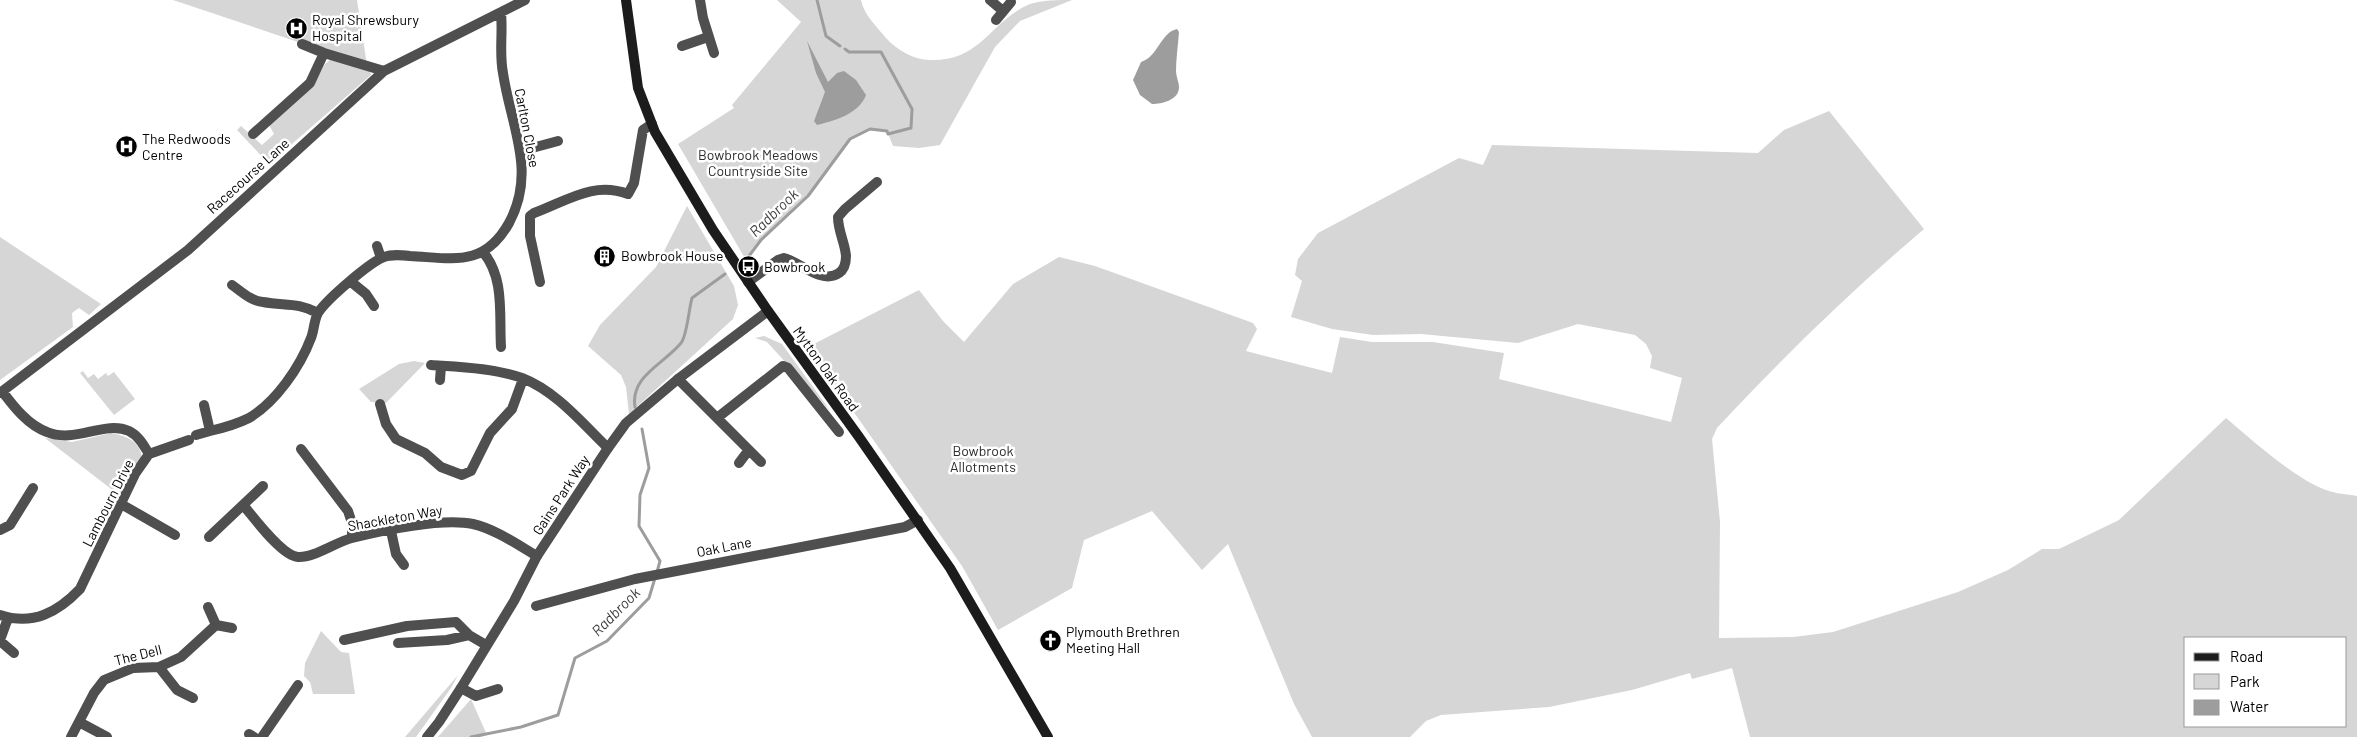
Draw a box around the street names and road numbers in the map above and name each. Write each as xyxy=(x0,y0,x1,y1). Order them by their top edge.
street label: Carlton Close xyxy=(511,87,543,169)
street label: Racecourse Lane xyxy=(203,134,292,217)
street label: Mytton Oak Road xyxy=(790,323,863,415)
street label: Gains Park Way xyxy=(528,451,593,538)
street label: Lambourn Drive xyxy=(78,456,137,549)
street label: Shackleton Way xyxy=(346,501,444,534)
street label: Oak Lane xyxy=(695,533,753,560)
street label: The Dell xyxy=(112,640,163,669)

